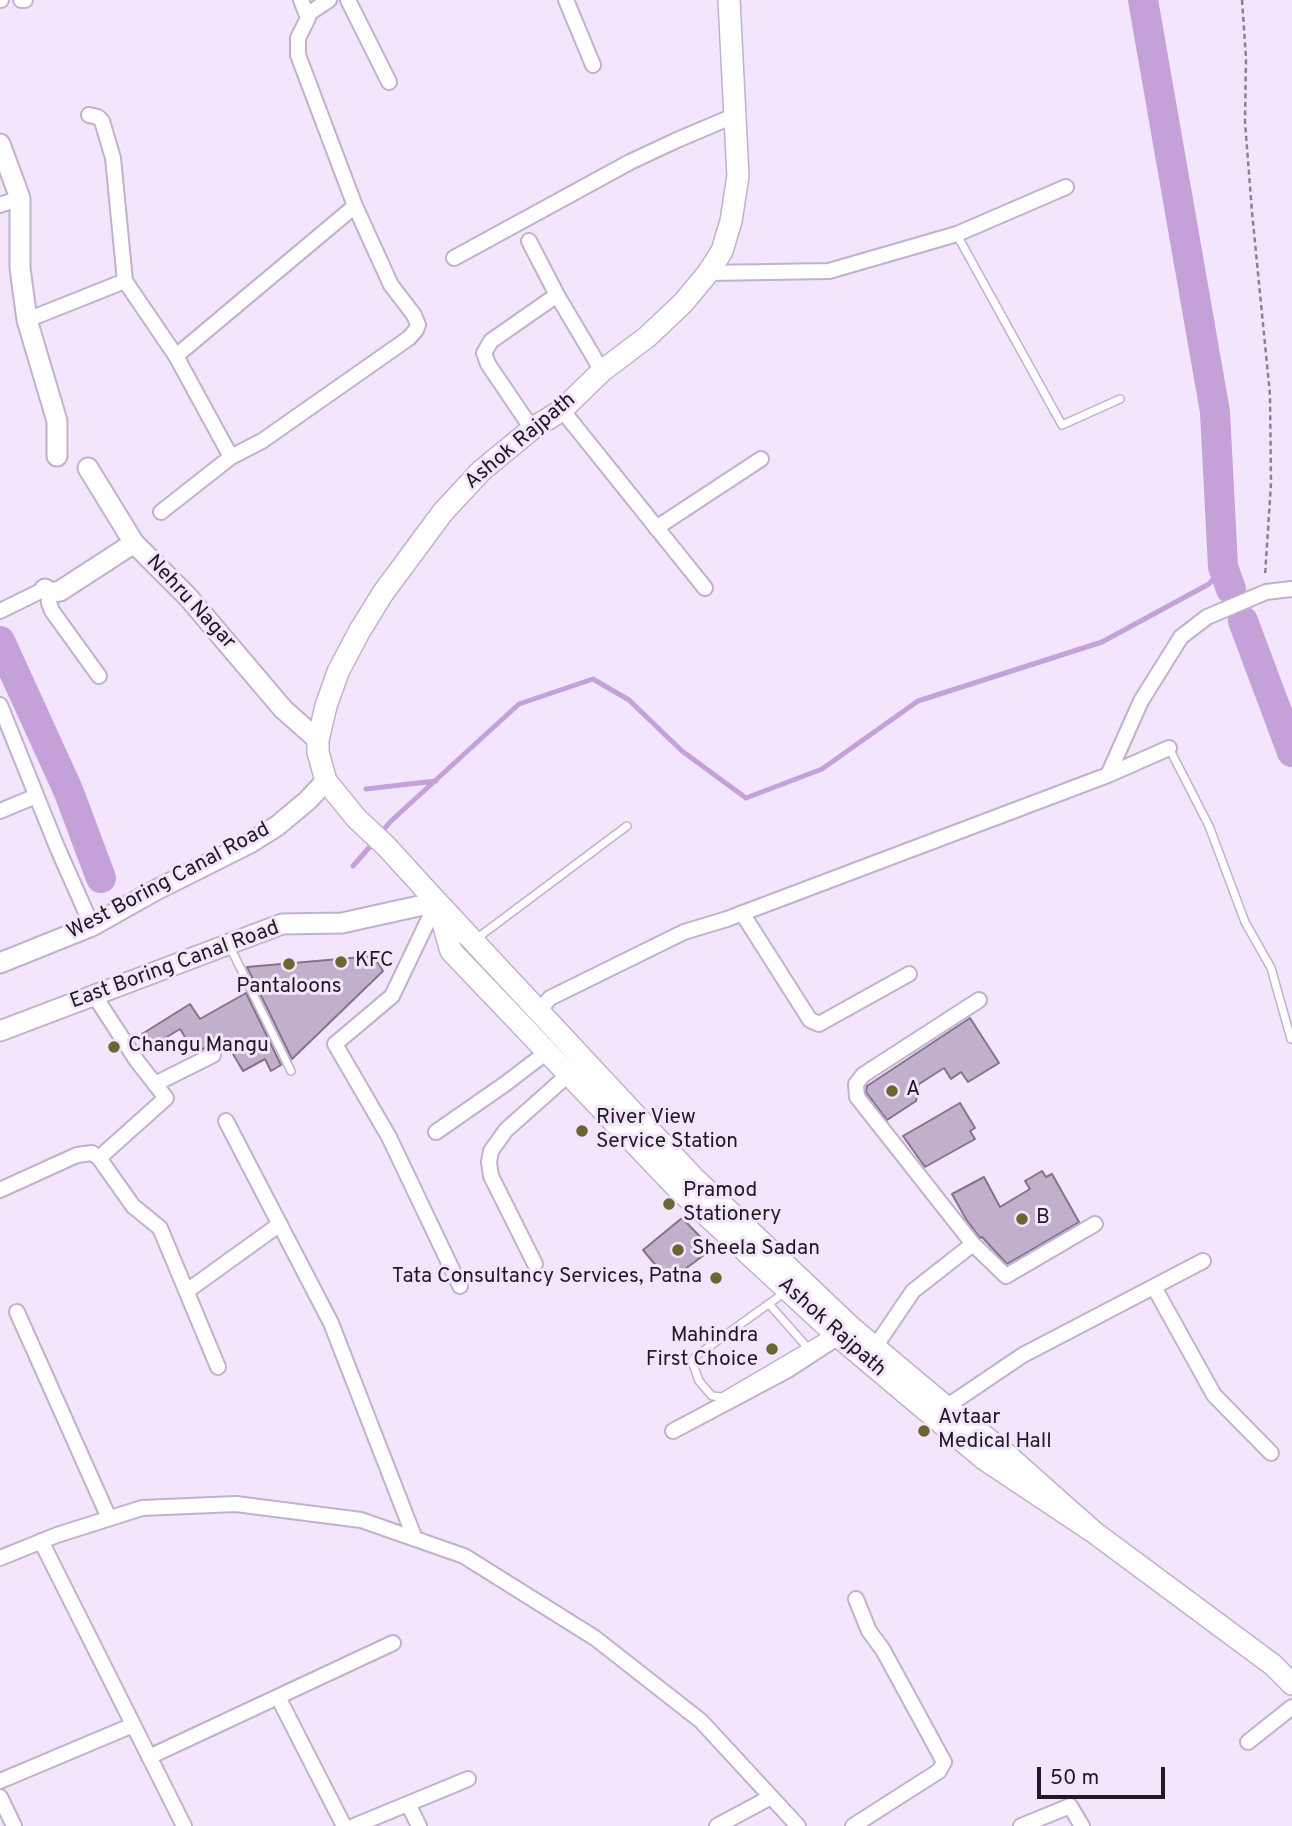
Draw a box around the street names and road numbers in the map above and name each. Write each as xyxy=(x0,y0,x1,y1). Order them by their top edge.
street label: Ashok Rajpath xyxy=(460,388,582,496)
street label: Nehru Nagar xyxy=(140,550,240,656)
street label: West Boring Canal Road xyxy=(63,818,275,946)
street label: East Boring Canal Road xyxy=(67,916,283,1016)
street label: Ashok Rajpath xyxy=(772,1273,890,1383)

